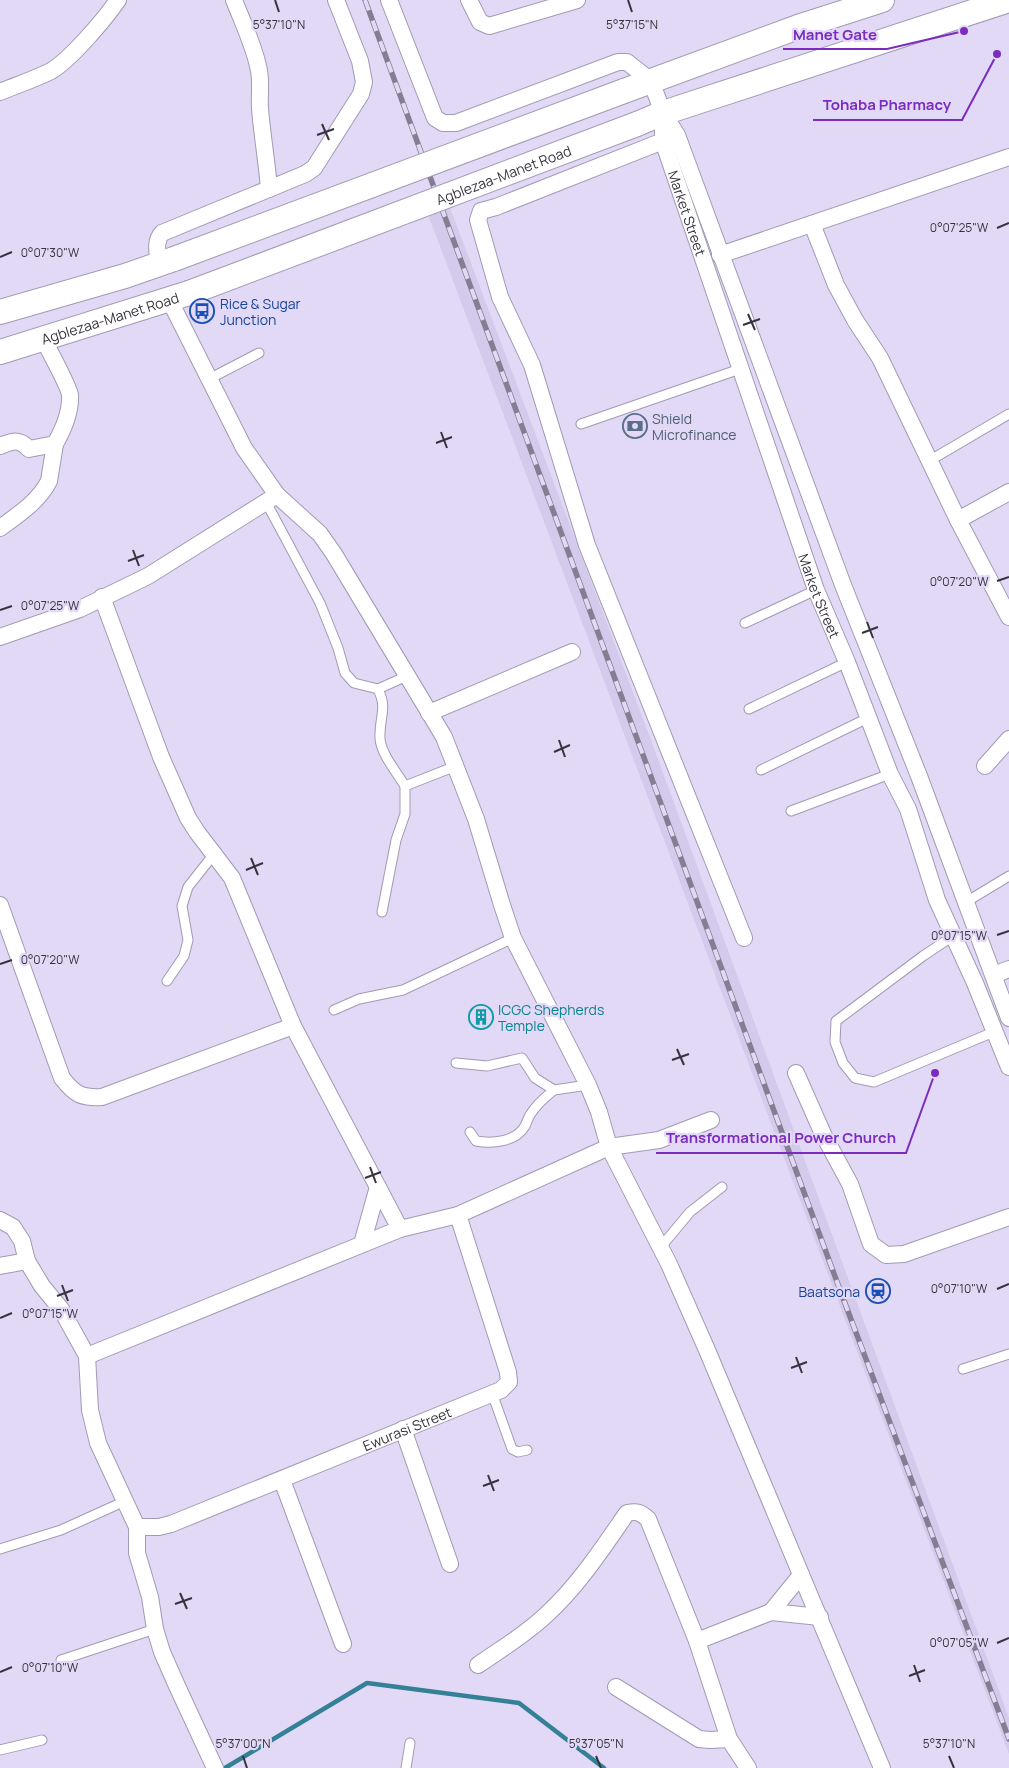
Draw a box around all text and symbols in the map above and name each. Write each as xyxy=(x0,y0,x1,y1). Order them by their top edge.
text: 5°37'10"N xyxy=(253,16,305,33)
text: 5°37'15"N xyxy=(606,16,658,33)
callout: Manet Gate xyxy=(783,19,887,49)
text: Manet Gate xyxy=(793,24,877,45)
callout: Tohaba Pharmacy xyxy=(813,90,962,120)
text: Tohaba Pharmacy xyxy=(823,94,952,115)
street label: Agblezaa-Manet Road xyxy=(433,140,574,209)
street label: Market Street xyxy=(664,168,711,259)
text: 0°07'25"W xyxy=(930,219,989,236)
text: 0°07'30"W xyxy=(21,244,80,261)
street label: Agblezaa-Manet Road xyxy=(39,287,181,348)
place label: Rice & Sugar Junction xyxy=(220,294,301,329)
bus stop icon: Rice & Sugar Junction xyxy=(189,298,215,324)
place label: Shield Microfinance xyxy=(652,409,737,444)
bank icon: Shield Microfinance xyxy=(622,413,648,439)
street label: Market Street xyxy=(795,551,845,641)
text: 0°07'20"W xyxy=(930,573,989,590)
text: 0°07'25"W xyxy=(21,597,80,614)
text: 0°07'15"W xyxy=(931,927,988,944)
text: 0°07'20"W xyxy=(21,951,80,968)
place label: ICGC Shepherds Temple xyxy=(498,1000,604,1035)
building icon: ICGC Shepherds Temple xyxy=(468,1004,494,1030)
callout: Transformational Power Church xyxy=(656,1123,906,1153)
text: Transformational Power Church xyxy=(666,1127,896,1148)
station icon: Baatsona xyxy=(865,1278,891,1304)
text: 0°07'10"W xyxy=(931,1280,988,1297)
place label: Baatsona xyxy=(799,1282,860,1301)
text: 0°07'15"W xyxy=(22,1305,79,1322)
street label: Ewurasi Street xyxy=(360,1402,455,1455)
text: 0°07'05"W xyxy=(930,1634,989,1651)
text: 0°07'10"W xyxy=(22,1659,79,1676)
text: 5°37'00"N xyxy=(215,1735,271,1752)
text: 5°37'05"N xyxy=(569,1735,623,1752)
text: 5°37'10"N xyxy=(923,1735,975,1752)

